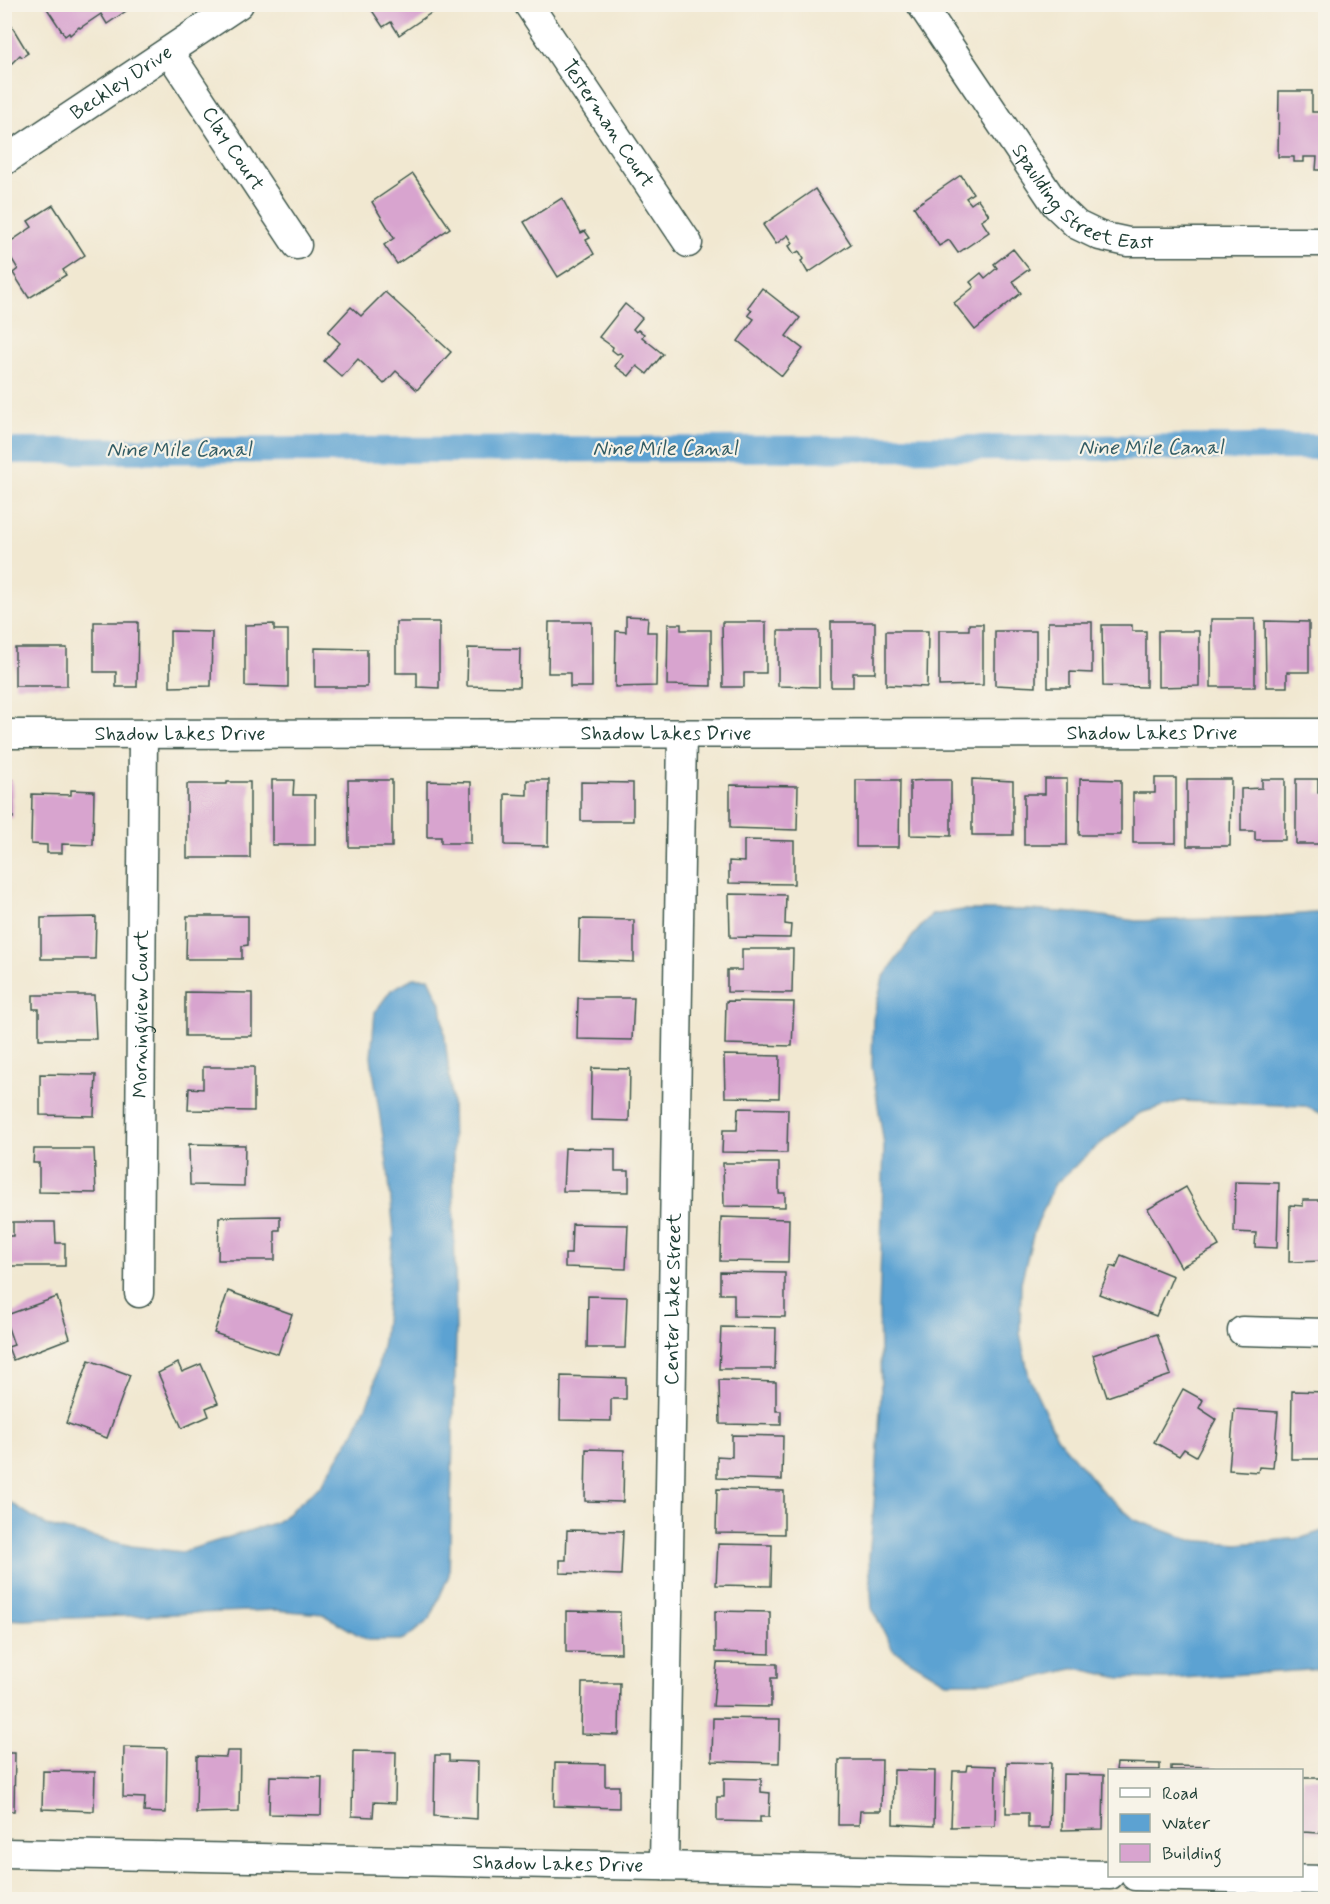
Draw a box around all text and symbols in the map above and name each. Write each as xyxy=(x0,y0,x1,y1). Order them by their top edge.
street label: Beckley Drive xyxy=(65,39,178,127)
street label: Testerman Court xyxy=(555,54,661,193)
street label: Clay Court xyxy=(195,101,271,196)
street label: Spaulding Street East xyxy=(1005,139,1154,256)
water label: Nine Mile Canal xyxy=(1079,434,1225,462)
water label: Nine Mile Canal xyxy=(593,435,739,463)
water label: Nine Mile Canal xyxy=(107,436,253,464)
street label: Shadow Lakes Drive xyxy=(94,720,266,747)
street label: Shadow Lakes Drive xyxy=(580,720,752,747)
street label: Shadow Lakes Drive xyxy=(1066,720,1238,747)
street label: Morningview Court xyxy=(127,930,156,1098)
street label: Center Lake Street xyxy=(658,1212,688,1385)
legend xyxy=(1108,1769,1303,1877)
text: Road xyxy=(1162,1782,1198,1806)
text: Water xyxy=(1162,1812,1211,1836)
text: Building xyxy=(1162,1842,1222,1868)
street label: Shadow Lakes Drive xyxy=(472,1849,644,1879)

